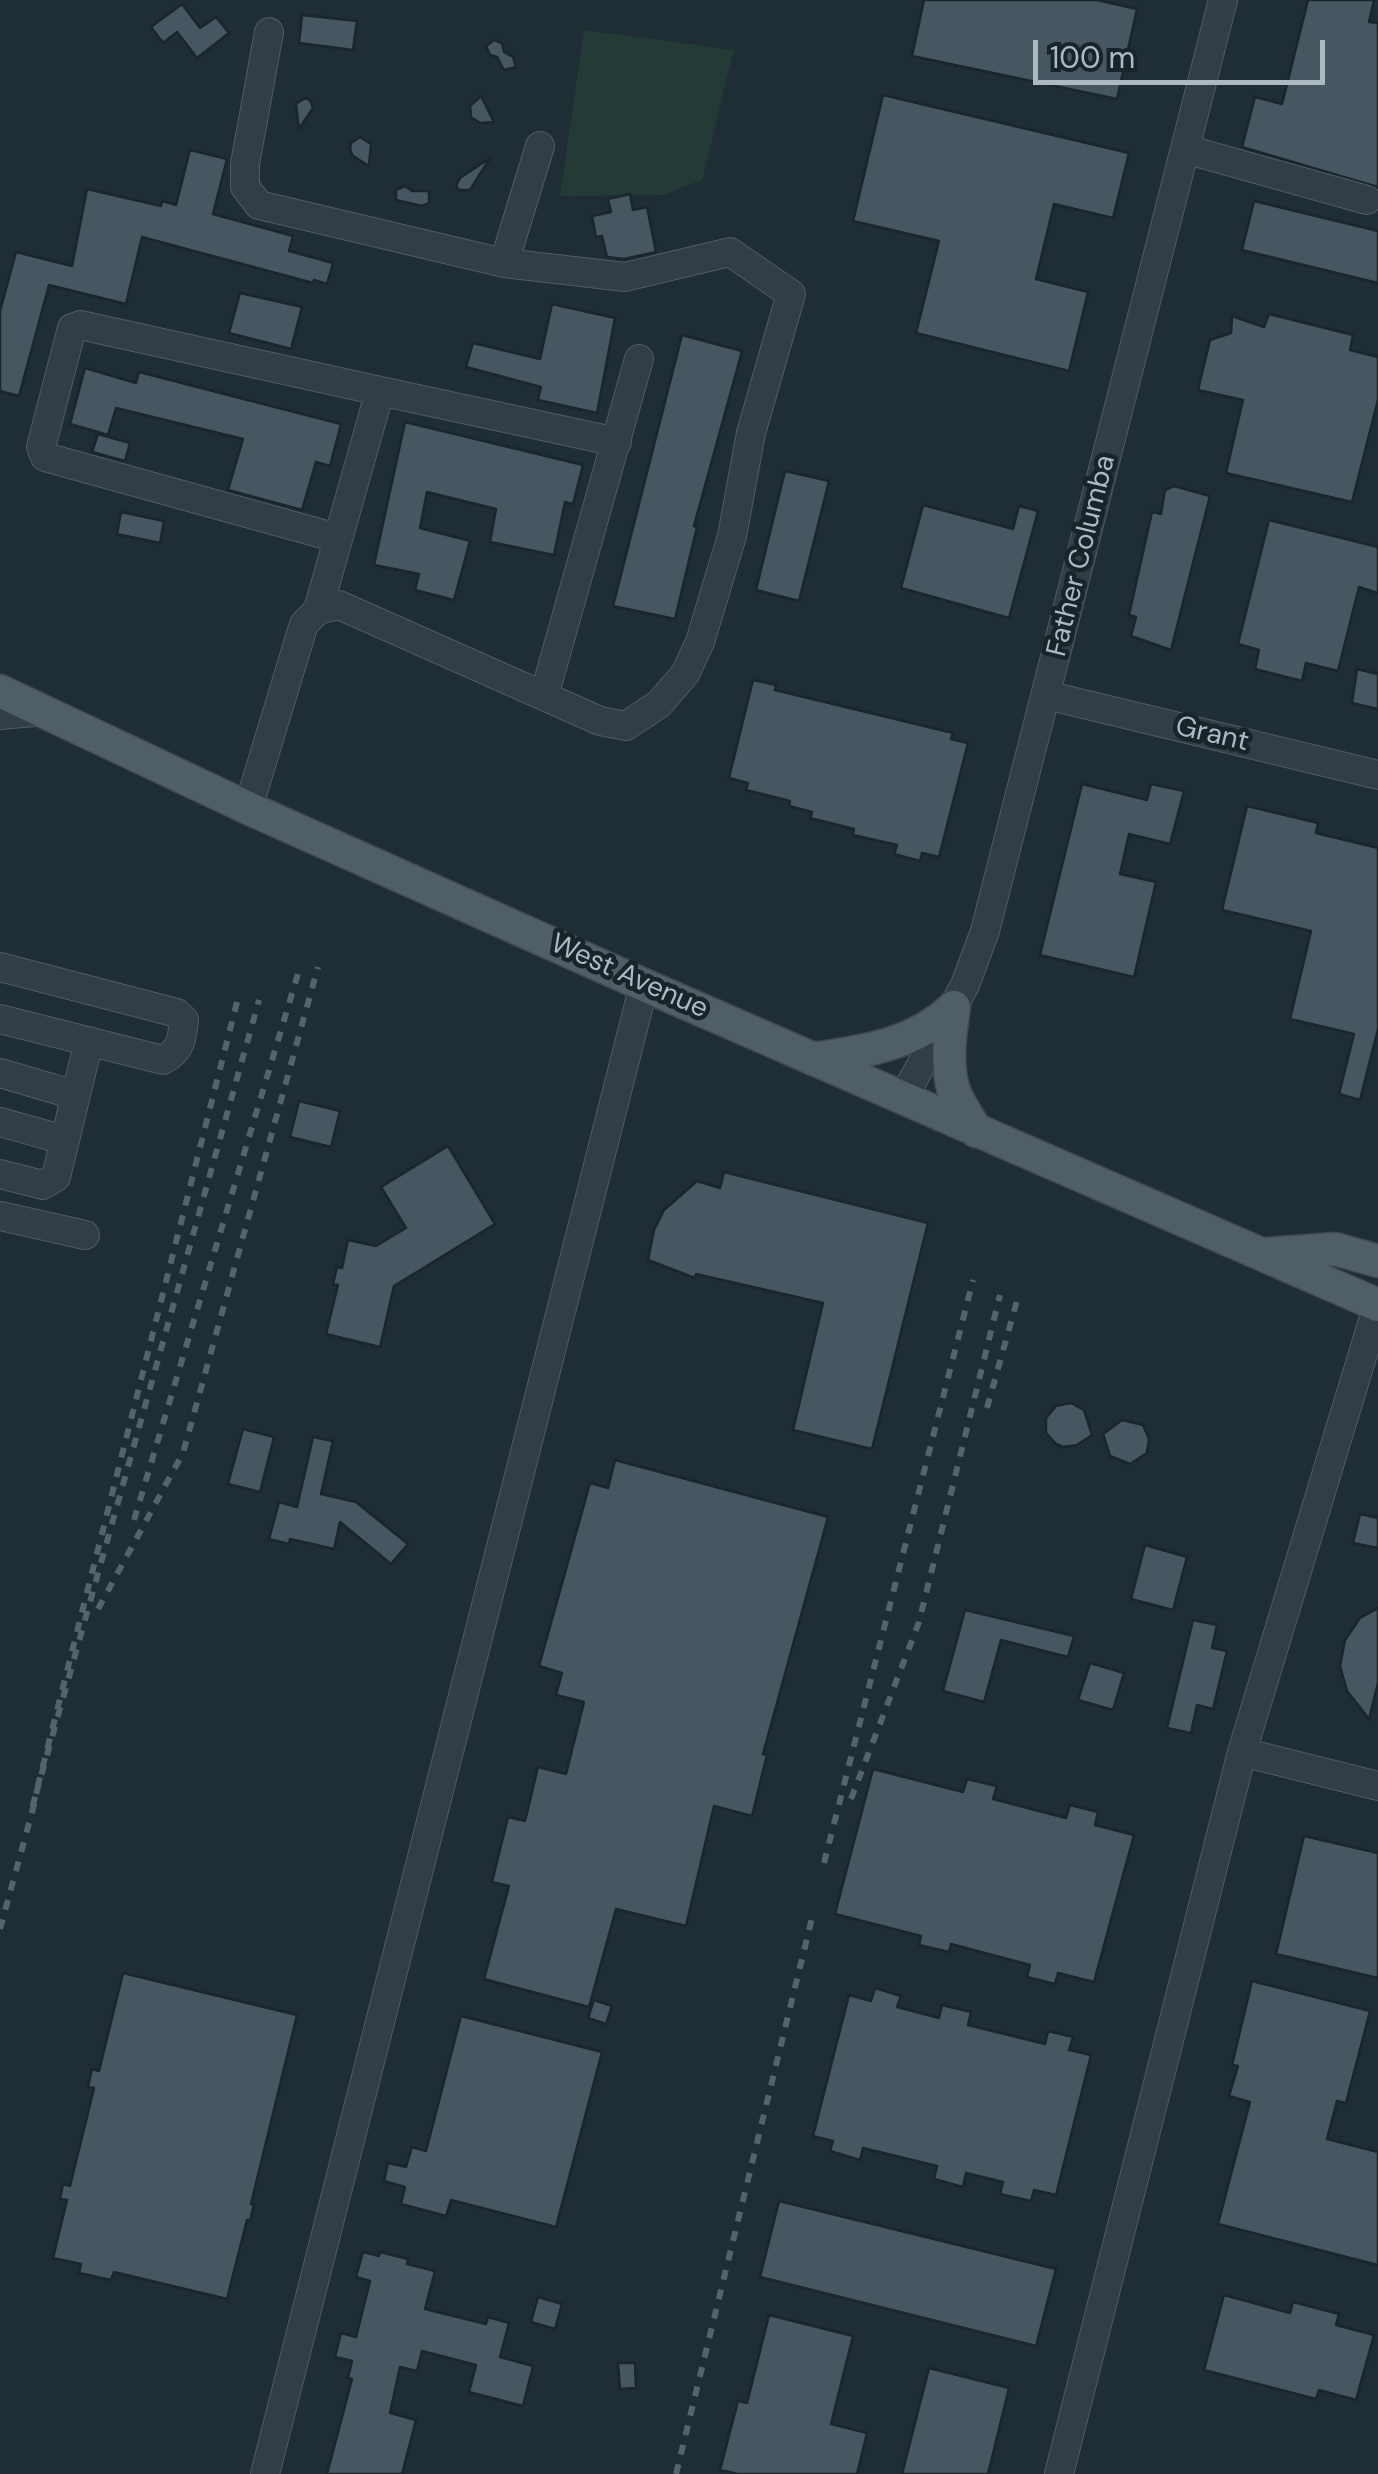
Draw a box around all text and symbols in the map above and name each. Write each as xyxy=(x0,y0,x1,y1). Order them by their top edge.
scale bar xyxy=(1038,20,1330,82)
text: 100 m xyxy=(1050,38,1135,77)
street label: Father Columba xyxy=(1041,452,1123,660)
street label: Grant xyxy=(1172,710,1252,760)
street label: West Avenue xyxy=(545,927,713,1027)

